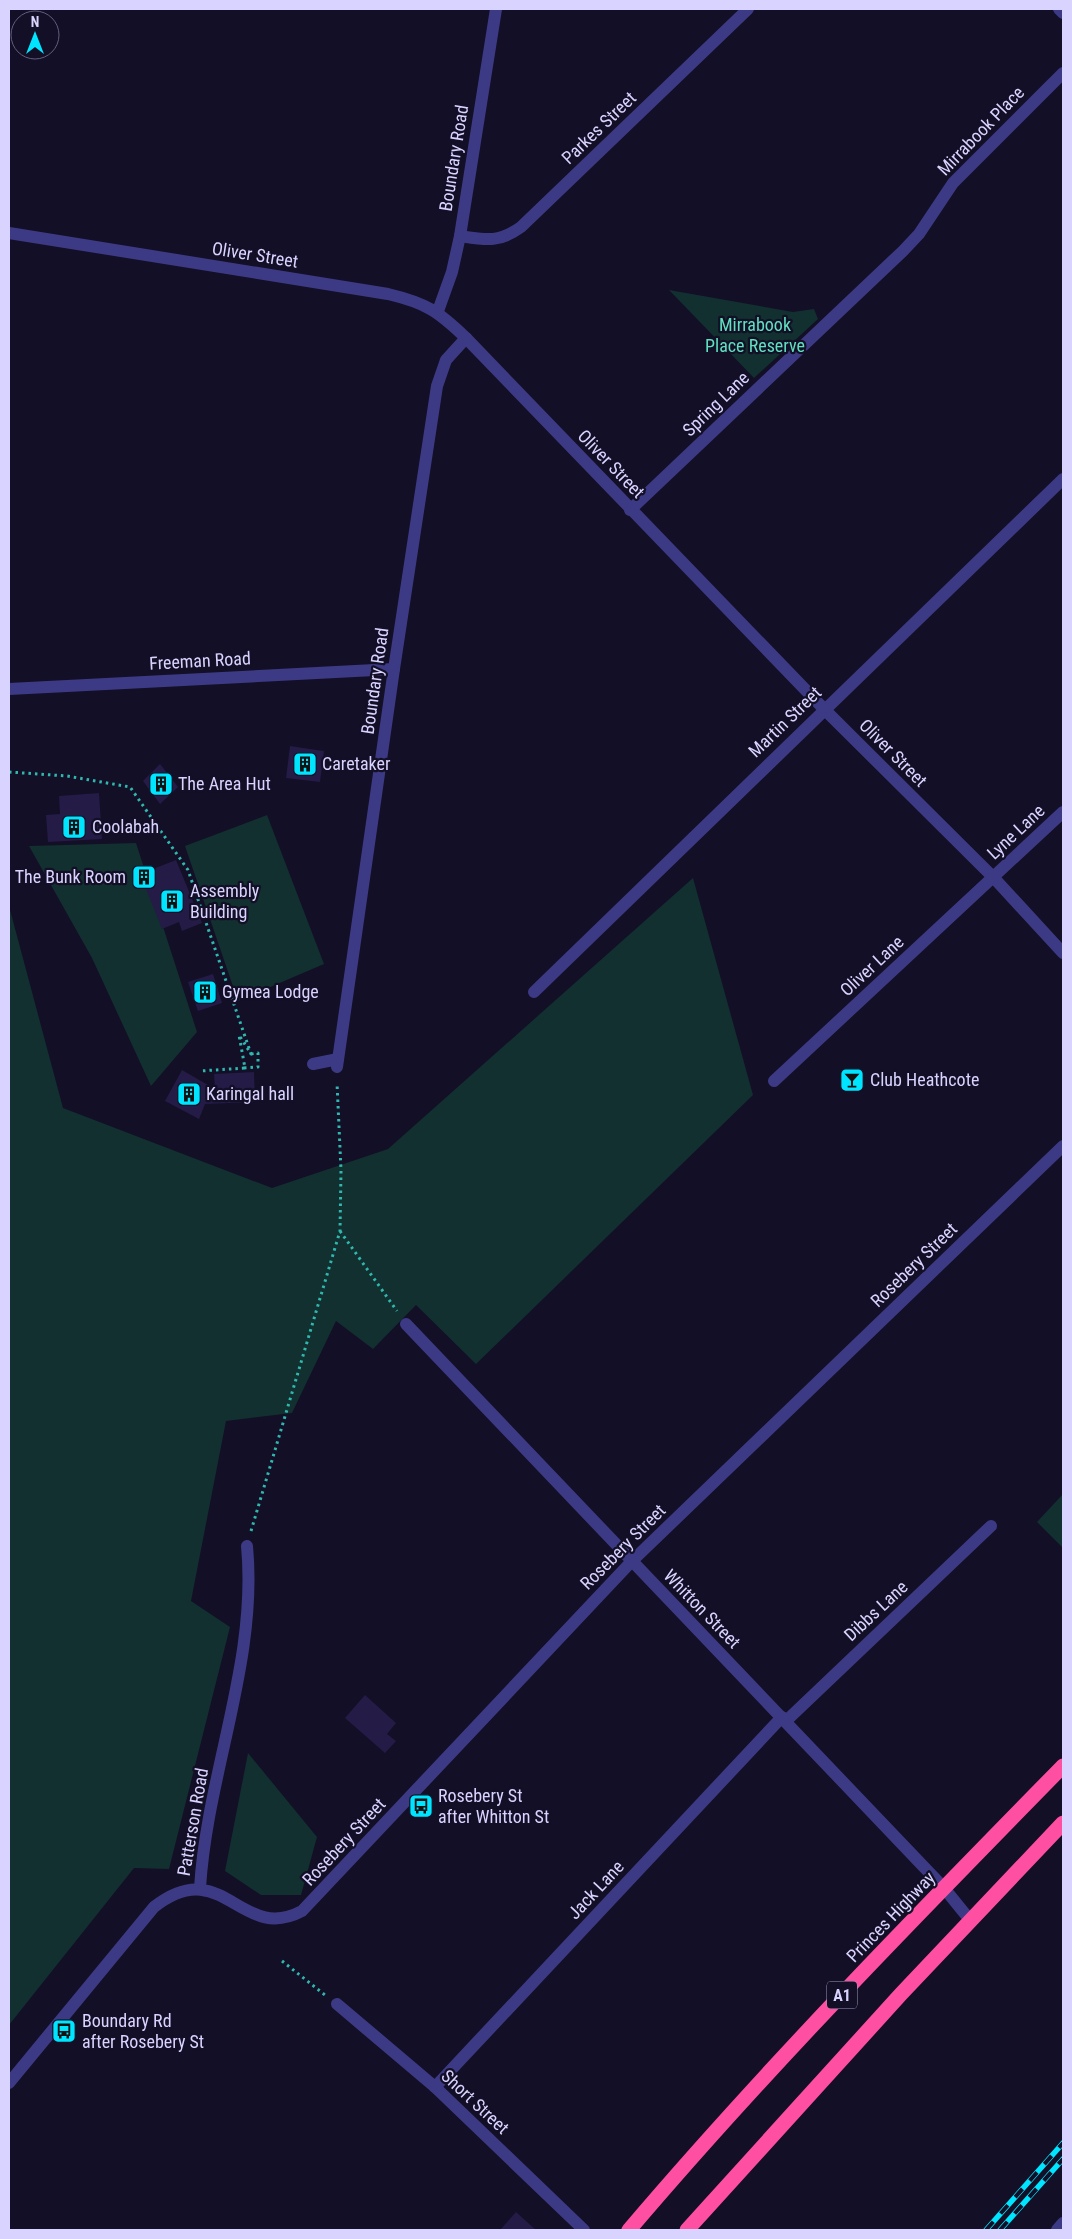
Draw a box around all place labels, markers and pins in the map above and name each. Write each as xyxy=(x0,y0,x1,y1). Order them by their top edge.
building icon: Caretaker xyxy=(292,751,318,777)
place label: Caretaker xyxy=(322,753,391,774)
building icon: The Area Hut xyxy=(148,771,174,797)
place label: The Area Hut xyxy=(178,773,271,794)
building icon: Coolabah xyxy=(61,814,87,840)
place label: Coolabah xyxy=(92,816,159,837)
building icon: The Bunk Room xyxy=(131,864,157,890)
place label: The Bunk Room xyxy=(15,866,126,887)
place label: Assembly Building xyxy=(190,880,260,922)
building icon: Assembly Building xyxy=(159,888,185,914)
building icon: Gymea Lodge xyxy=(192,979,218,1005)
place label: Gymea Lodge xyxy=(222,981,319,1002)
bar icon: Club Heathcote xyxy=(839,1067,865,1093)
place label: Club Heathcote xyxy=(870,1069,979,1090)
building icon: Karingal hall xyxy=(176,1081,202,1107)
place label: Karingal hall xyxy=(206,1083,294,1104)
place label: Rosebery St after Whitton St xyxy=(438,1785,549,1827)
bus stop icon: Rosebery St after Whitton St xyxy=(408,1793,434,1819)
place label: Boundary Rd after Rosebery St xyxy=(82,2010,204,2052)
bus stop icon: Boundary Rd after Rosebery St xyxy=(51,2018,77,2044)

